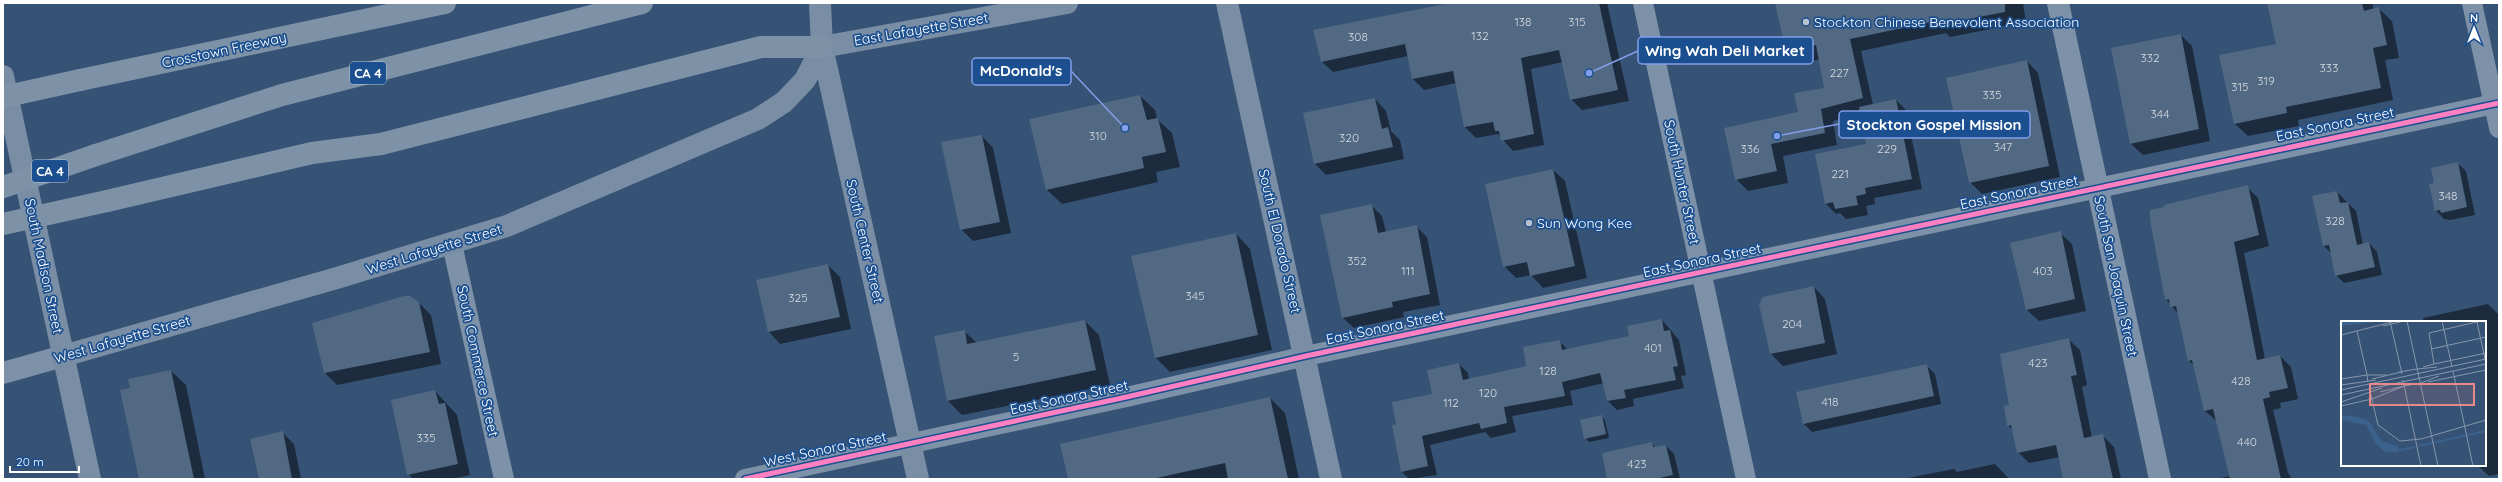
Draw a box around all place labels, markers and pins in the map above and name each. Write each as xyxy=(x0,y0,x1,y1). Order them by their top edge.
place label: Stockton Chinese Benevolent Association xyxy=(1814,13,2079,31)
marker: Stockton Chinese Benevolent Association xyxy=(1801,17,1811,27)
callout: Wing Wah Deli Market xyxy=(1638,37,1813,64)
callout: McDonald's xyxy=(972,58,1071,85)
callout: Stockton Gospel Mission xyxy=(1839,111,2030,138)
place label: Sun Wong Kee xyxy=(1537,214,1632,232)
marker: Sun Wong Kee xyxy=(1524,218,1534,228)

